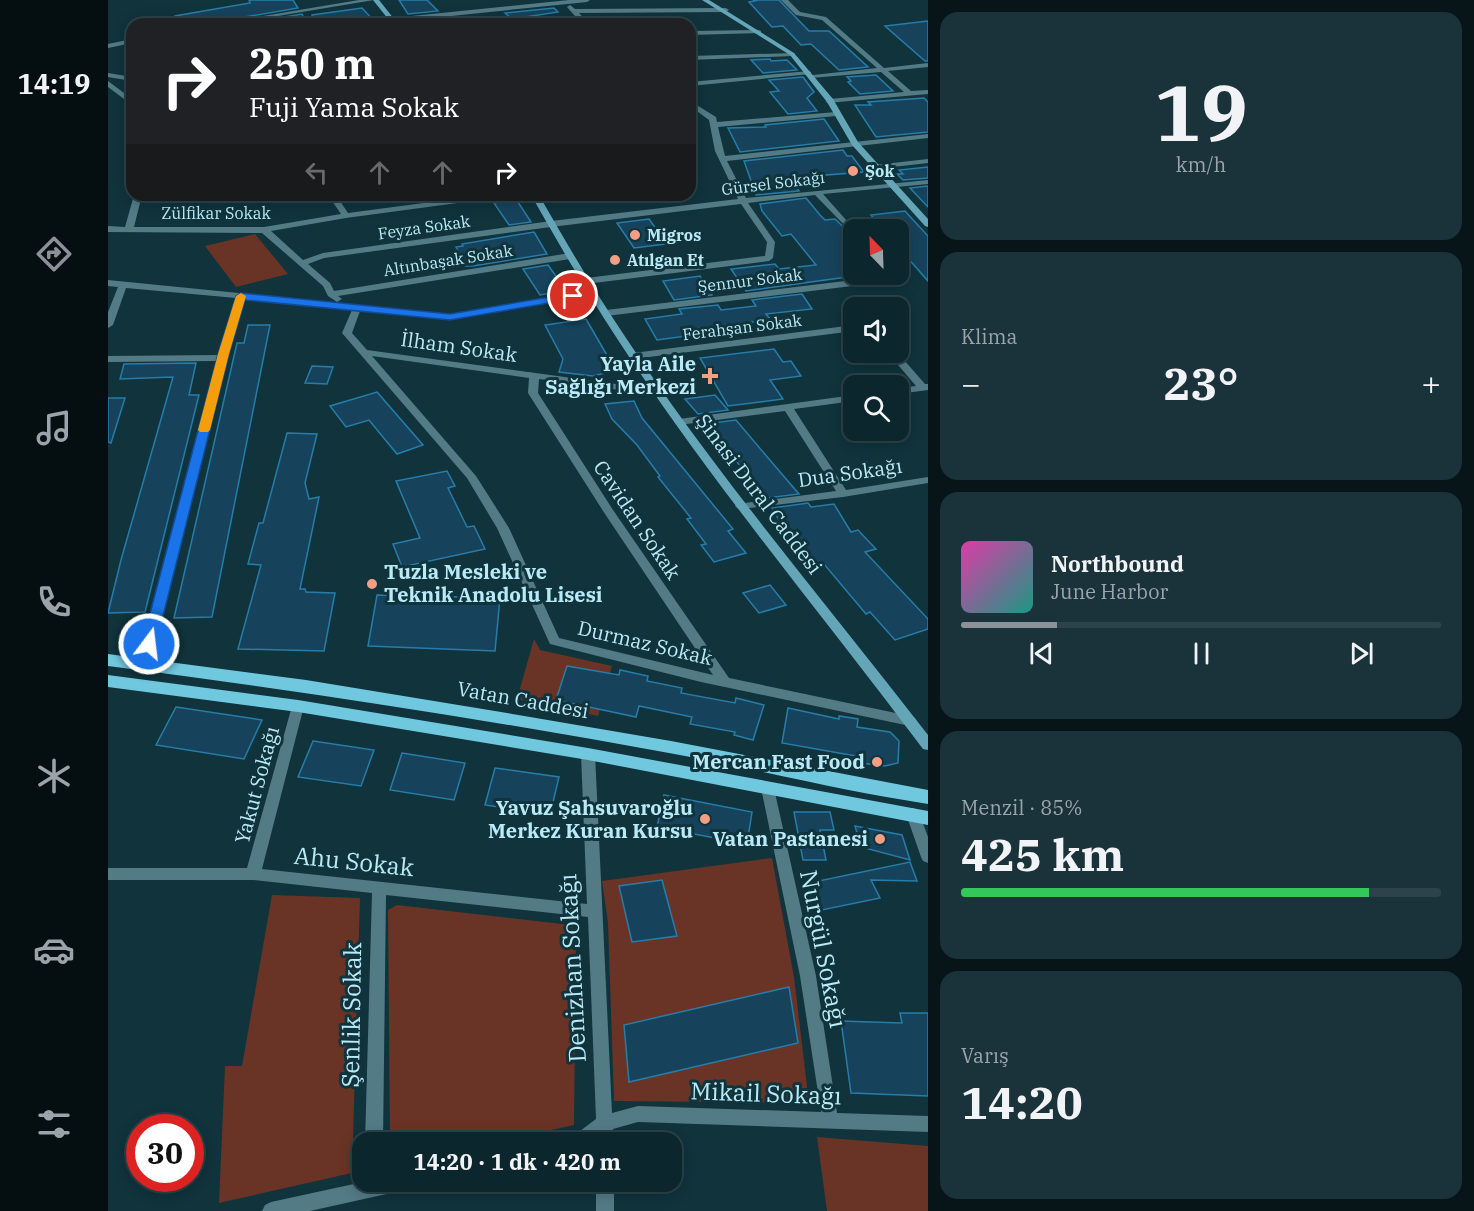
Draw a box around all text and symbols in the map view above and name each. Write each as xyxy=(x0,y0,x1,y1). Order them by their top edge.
text: 250 m xyxy=(249,36,375,91)
icon: right xyxy=(150,42,228,120)
text: 19 xyxy=(1154,61,1248,162)
text: 14:19 xyxy=(18,66,90,101)
text: Fuji Yama Sokak xyxy=(249,89,459,124)
text: km/h xyxy=(1176,151,1226,178)
icon: left xyxy=(300,156,333,189)
icon: ahead xyxy=(363,156,396,189)
icon: ahead xyxy=(426,156,459,189)
icon: right xyxy=(489,156,522,189)
place label: Şok xyxy=(865,161,894,181)
marker: Şok xyxy=(846,164,860,178)
street label: Gürsel Sokağı xyxy=(720,167,826,199)
street label: Zülfikar Sokak xyxy=(161,203,271,223)
street label: Feyza Sokak xyxy=(377,211,472,243)
north arrow xyxy=(843,219,909,285)
map controls xyxy=(843,219,909,441)
place label: Migros xyxy=(647,225,701,245)
marker: Migros xyxy=(628,228,642,242)
icon: directions xyxy=(33,233,75,275)
street label: Altınbaşak Sokak xyxy=(382,240,515,280)
place label: Atılgan Et xyxy=(627,250,704,270)
marker: Atılgan Et xyxy=(608,253,622,267)
street label: Şennur Sokak xyxy=(697,264,804,296)
pin xyxy=(547,270,598,321)
icon: arrive xyxy=(556,279,589,312)
button: sound xyxy=(843,297,909,363)
street label: Ferahşan Sokak xyxy=(681,310,803,344)
text: Klima xyxy=(961,323,1017,350)
street label: İlham Sokak xyxy=(399,325,519,368)
place label: Yayla Aile Sağlığı Merkezi xyxy=(545,350,696,400)
text: 23° xyxy=(1163,354,1239,412)
text: − xyxy=(961,362,981,405)
text: + xyxy=(1421,362,1441,405)
marker: Yayla Aile Sağlığı Merkezi xyxy=(701,367,719,385)
button: search xyxy=(843,375,909,441)
icon: music xyxy=(33,407,75,449)
street label: Şinasi Dural Caddesi xyxy=(690,408,829,579)
street label: Dua Sokağı xyxy=(796,452,904,493)
street label: Cavidan Sokak xyxy=(588,455,687,585)
text: Northbound xyxy=(1051,549,1184,578)
place label: Tuzla Mesleki ve Teknik Anadolu Lisesi xyxy=(384,558,603,608)
marker: Tuzla Mesleki ve Teknik Anadolu Lisesi xyxy=(365,577,379,591)
text: June Harbor xyxy=(1051,578,1168,605)
icon: phone xyxy=(33,581,75,623)
position arrow xyxy=(117,612,181,676)
street label: Durmaz Sokak xyxy=(575,614,715,671)
icon: previous xyxy=(1025,637,1058,670)
icon: pause xyxy=(1185,637,1218,670)
icon: next xyxy=(1345,637,1378,670)
street label: Vatan Caddesi xyxy=(455,675,591,724)
street label: Yakut Sokağı xyxy=(228,723,285,847)
place label: Mercan Fast Food xyxy=(692,748,865,775)
icon: climate xyxy=(33,755,75,797)
marker: Mercan Fast Food xyxy=(870,755,884,769)
place label: Yavuz Şahsuvaroğlu Merkez Kuran Kursu xyxy=(488,794,693,844)
text: Menzil · 85% xyxy=(961,794,1082,821)
marker: Yavuz Şahsuvaroğlu Merkez Kuran Kursu xyxy=(698,812,712,826)
place label: Vatan Pastanesi xyxy=(712,825,868,852)
text: 425 km xyxy=(961,825,1124,883)
marker: Vatan Pastanesi xyxy=(873,832,887,846)
street label: Ahu Sokak xyxy=(293,839,416,883)
street label: Nurgül Sokağı xyxy=(793,867,855,1030)
street label: Denizhan Sokağı xyxy=(551,873,593,1063)
icon: car xyxy=(33,929,75,971)
street label: Şenlik Sokak xyxy=(334,942,368,1088)
text: Varış xyxy=(961,1042,1009,1069)
text: 14:20 xyxy=(961,1073,1083,1131)
street label: Mikail Sokağı xyxy=(690,1074,842,1112)
icon: filters xyxy=(33,1103,75,1145)
speed limit sign: 30 xyxy=(126,1114,204,1192)
text: 14:20 · 1 dk · 420 m xyxy=(413,1147,621,1176)

